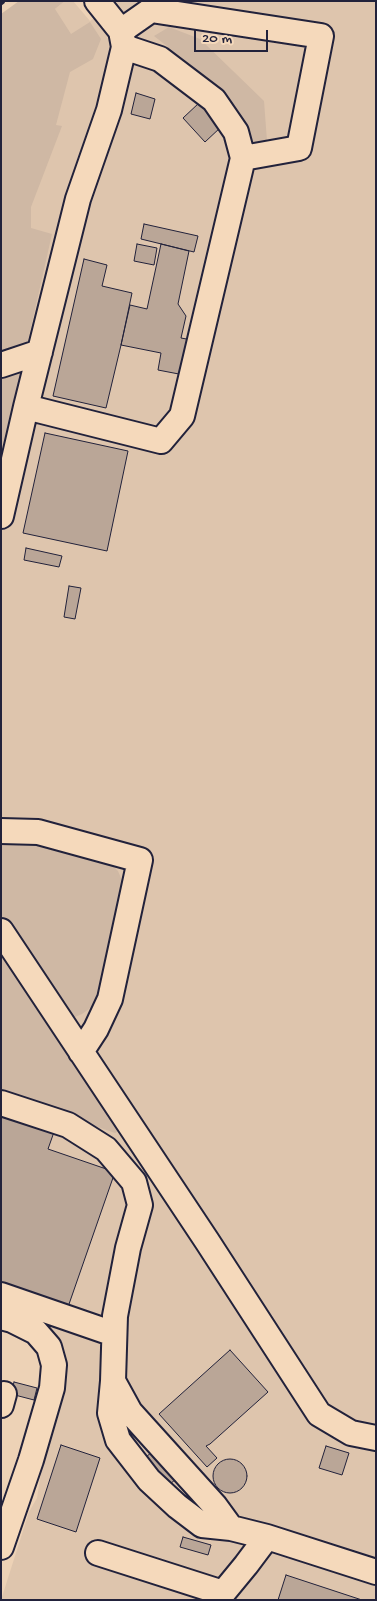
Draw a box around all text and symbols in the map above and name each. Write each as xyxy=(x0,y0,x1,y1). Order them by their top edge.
scale bar xyxy=(197,20,271,52)
text: 20 m xyxy=(202,30,232,48)

